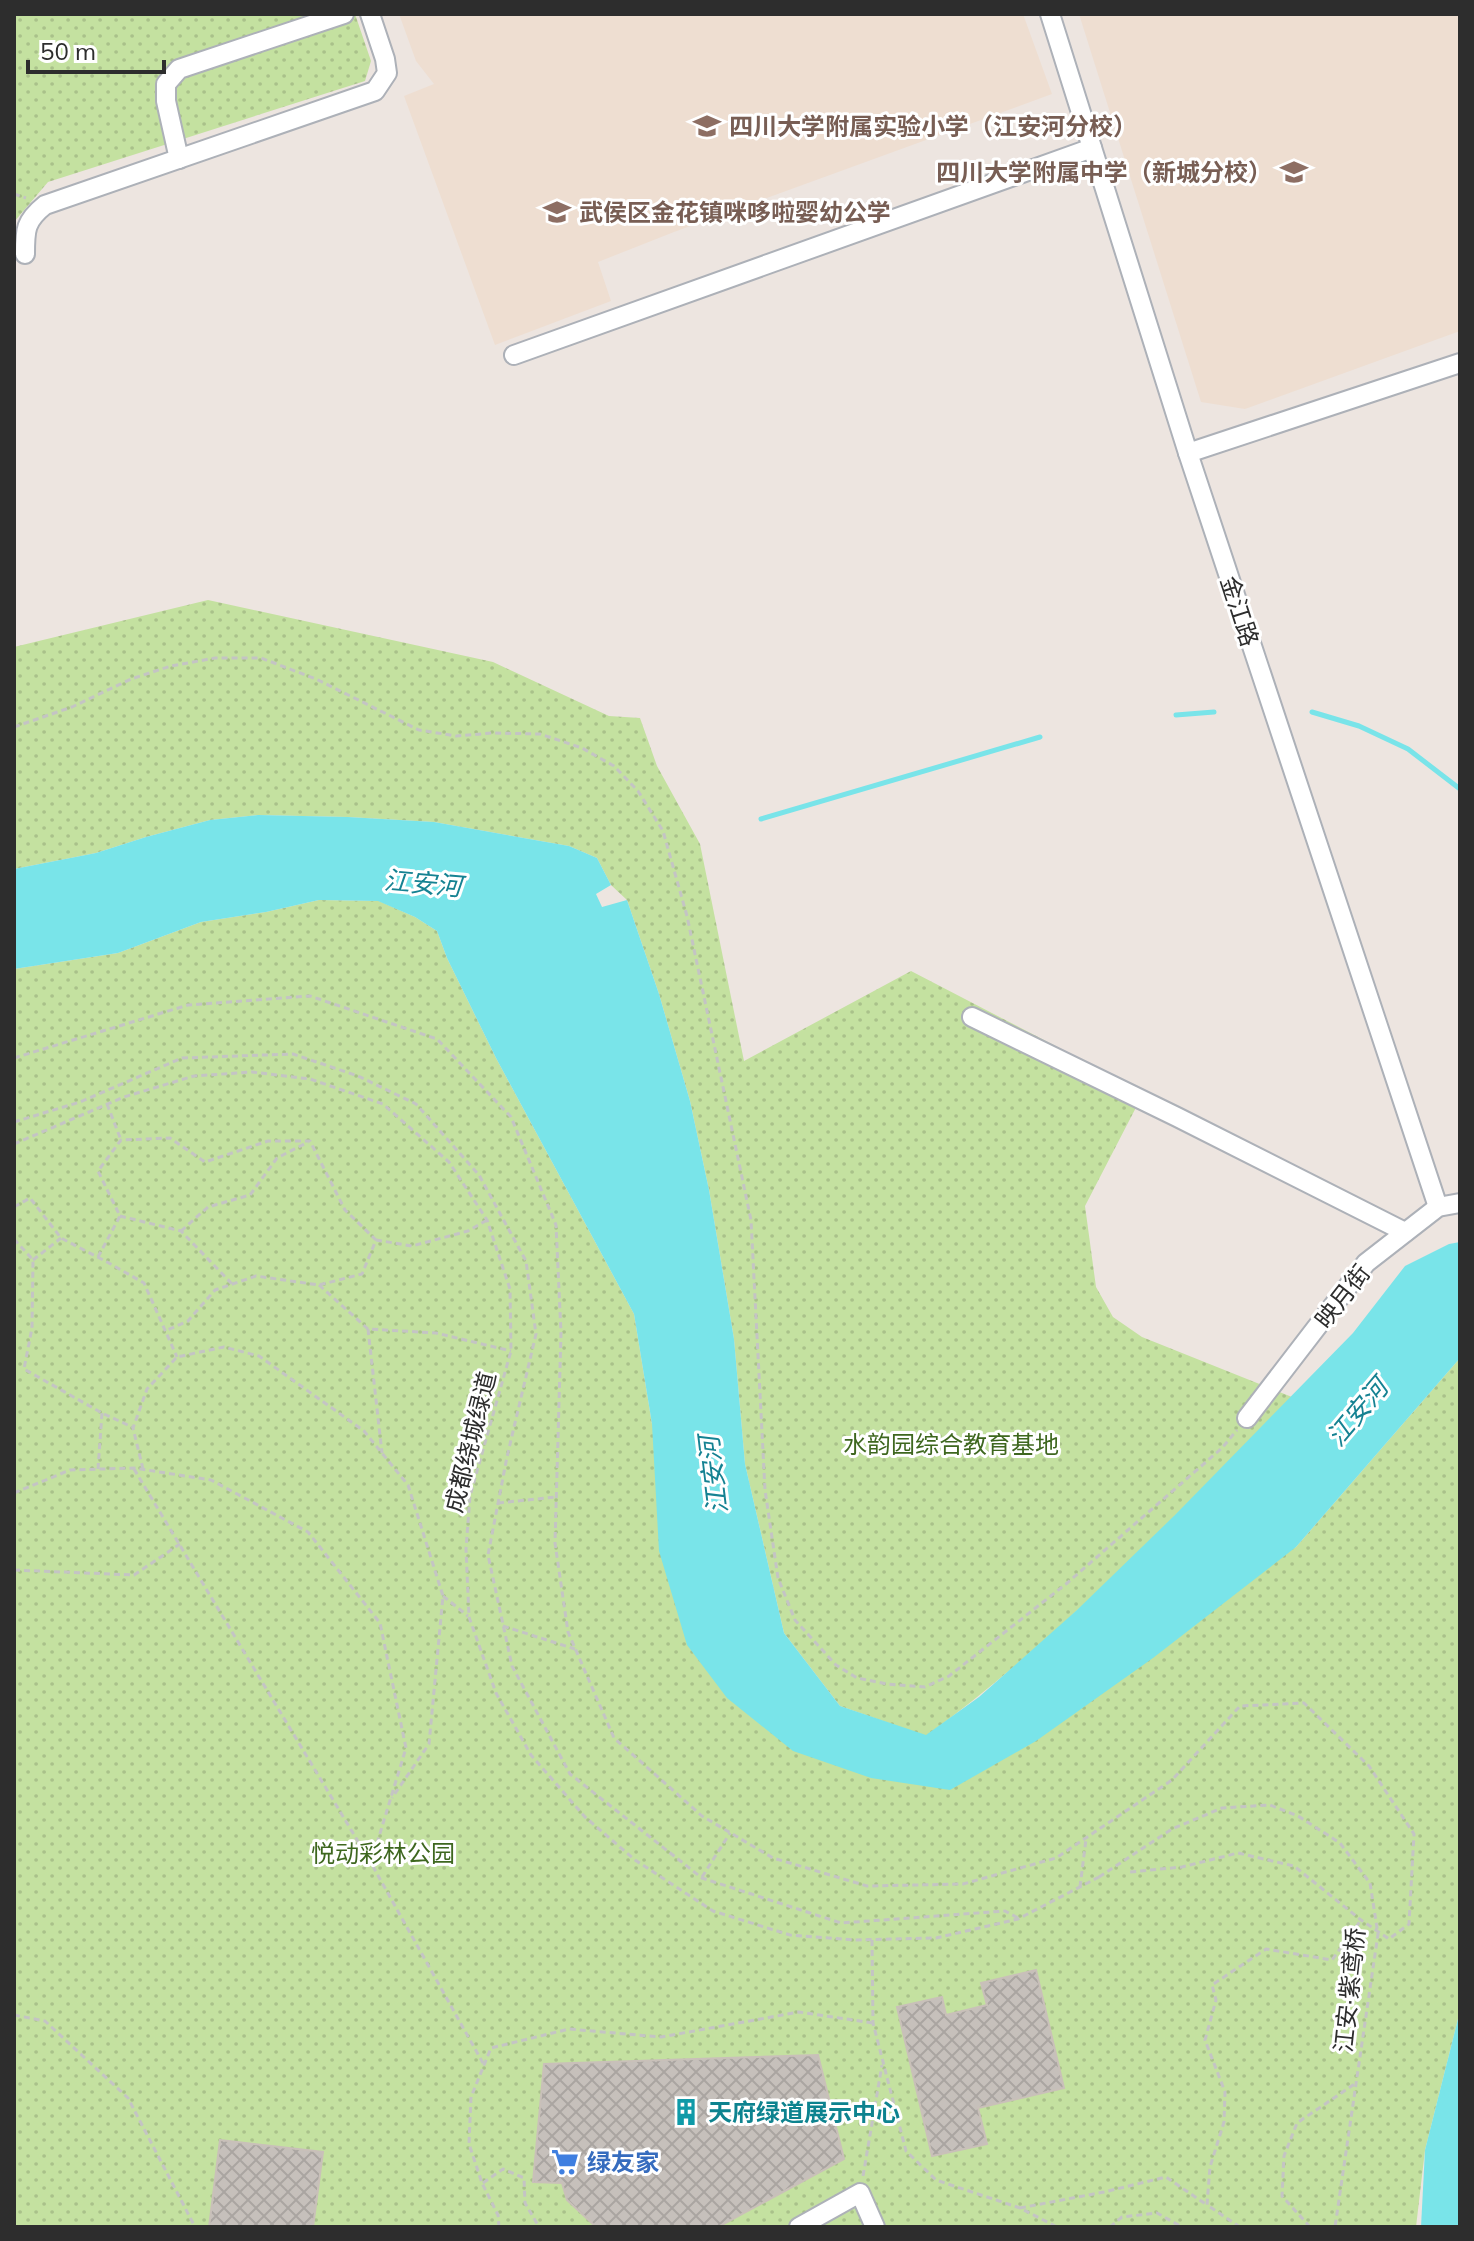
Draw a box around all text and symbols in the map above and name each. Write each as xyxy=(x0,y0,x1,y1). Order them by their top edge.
scale bar xyxy=(28,24,164,74)
text: 50 m xyxy=(40,36,96,66)
school or university icon: 四川大学附属实验小学（江安河分校） xyxy=(692,111,722,141)
place label: 四川大学附属实验小学（江安河分校） xyxy=(729,111,1137,141)
place label: 四川大学附属中学（新城分校） xyxy=(936,157,1272,187)
school or university icon: 四川大学附属中学（新城分校） xyxy=(1279,157,1309,187)
school or university icon: 武侯区金花镇咪哆啦婴幼公学 xyxy=(542,197,572,227)
place label: 武侯区金花镇咪哆啦婴幼公学 xyxy=(579,197,891,227)
street label: 金江路 xyxy=(1215,572,1265,650)
water label: 江安河 xyxy=(383,863,468,903)
street label: 映月街 xyxy=(1308,1258,1376,1334)
water label: 江安河 xyxy=(1319,1368,1398,1452)
street label: 成都绕城绿道 xyxy=(438,1369,502,1515)
water label: 江安河 xyxy=(691,1429,734,1516)
park label: 水韵园综合教育基地 xyxy=(843,1429,1059,1459)
park label: 悦动彩林公园 xyxy=(311,1838,455,1868)
street label: 江安·紫鸢桥 xyxy=(1328,1926,1370,2054)
building icon: 天府绿道展示中心 xyxy=(671,2097,701,2127)
place label: 天府绿道展示中心 xyxy=(708,2097,900,2127)
supermarket icon: 绿友家 xyxy=(550,2147,580,2177)
place label: 绿友家 xyxy=(587,2147,659,2177)

